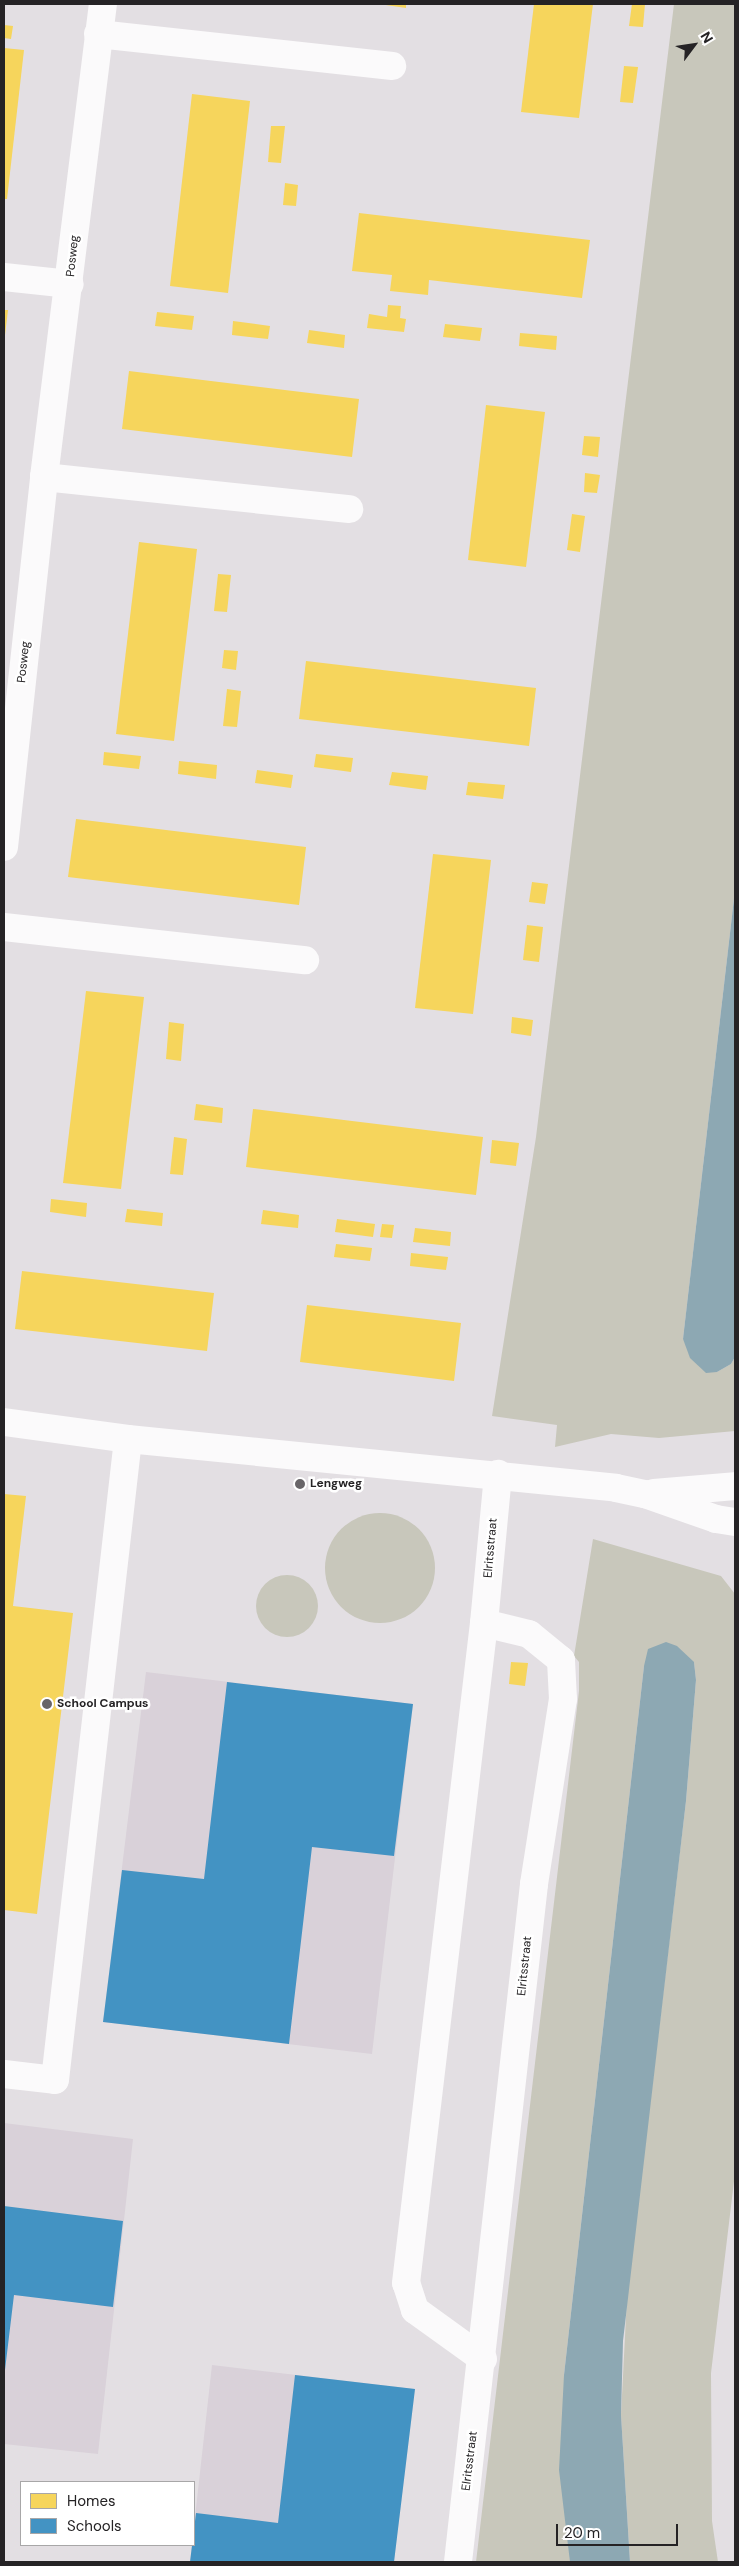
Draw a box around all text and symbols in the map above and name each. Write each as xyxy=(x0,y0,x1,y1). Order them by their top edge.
north arrow xyxy=(669,20,719,70)
text: N xyxy=(697,28,717,46)
street label: Posweg xyxy=(64,234,82,278)
street label: Posweg xyxy=(15,640,33,684)
place label: Lengweg xyxy=(310,1477,362,1491)
marker: Lengweg xyxy=(294,1478,306,1490)
street label: Elritsstraat xyxy=(481,1517,501,1579)
place label: School Campus xyxy=(57,1697,148,1711)
marker: School Campus xyxy=(41,1698,53,1710)
street label: Elritsstraat xyxy=(515,1935,535,1997)
street label: Elritsstraat xyxy=(459,2430,481,2492)
legend xyxy=(20,2481,195,2546)
text: Homes xyxy=(67,2491,116,2511)
scale bar xyxy=(559,2514,682,2546)
text: Schools xyxy=(67,2516,122,2536)
text: 20 m xyxy=(564,2523,600,2543)

